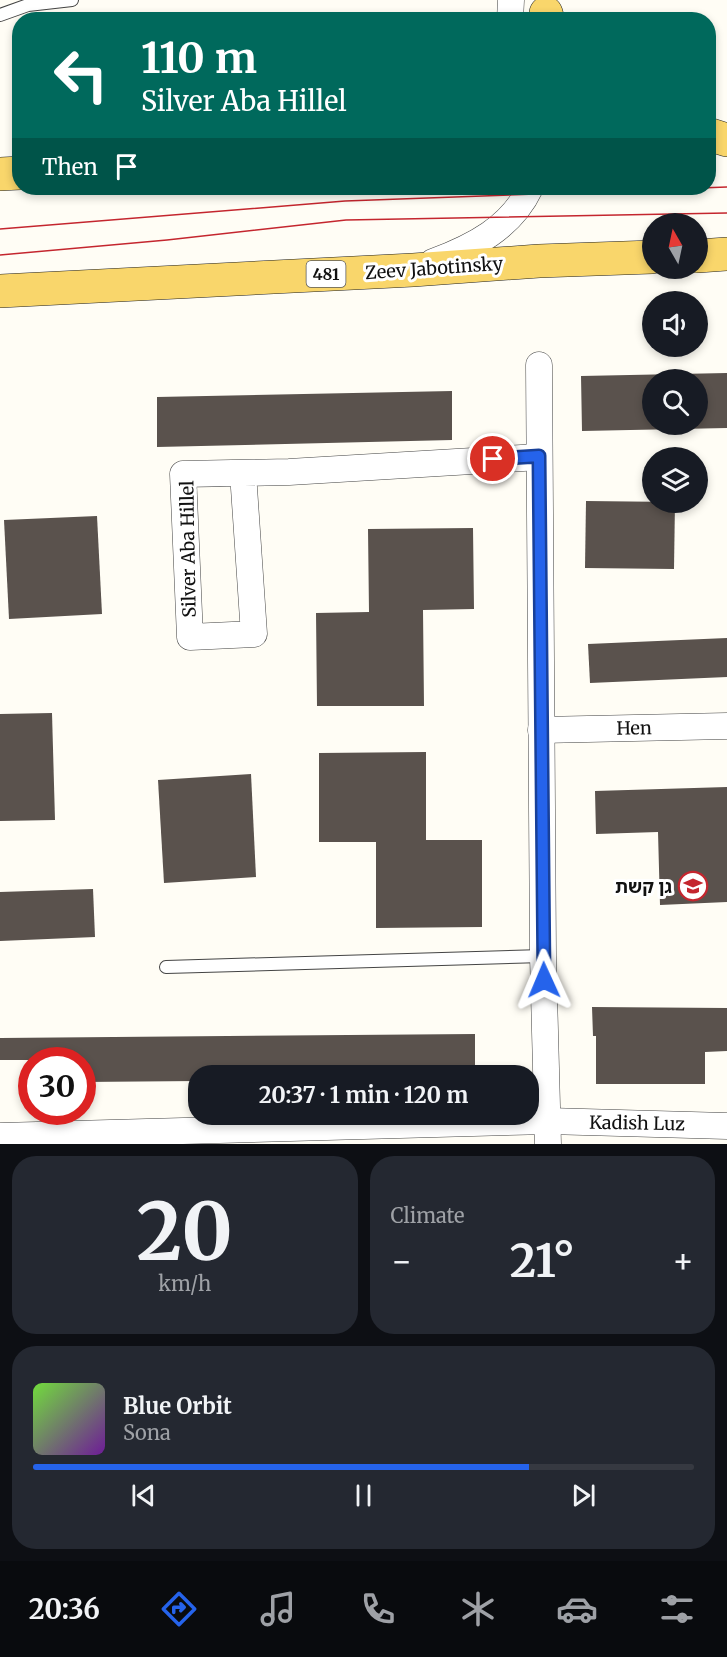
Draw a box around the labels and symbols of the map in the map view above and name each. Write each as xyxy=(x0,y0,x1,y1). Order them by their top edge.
north arrow xyxy=(642,213,708,279)
street label: Zeev Jabotinsky xyxy=(364,252,504,284)
road number: 481 xyxy=(306,261,346,287)
pin xyxy=(467,433,518,484)
street label: Silver Aba Hillel xyxy=(175,480,201,618)
street label: Hen xyxy=(616,716,652,740)
school or university icon: גן קשת xyxy=(677,870,709,902)
place label: גן קשת xyxy=(615,875,672,898)
position arrow xyxy=(512,948,576,1012)
speed limit sign: 30 xyxy=(18,1047,96,1125)
street label: Kadish Luz xyxy=(589,1111,685,1135)

